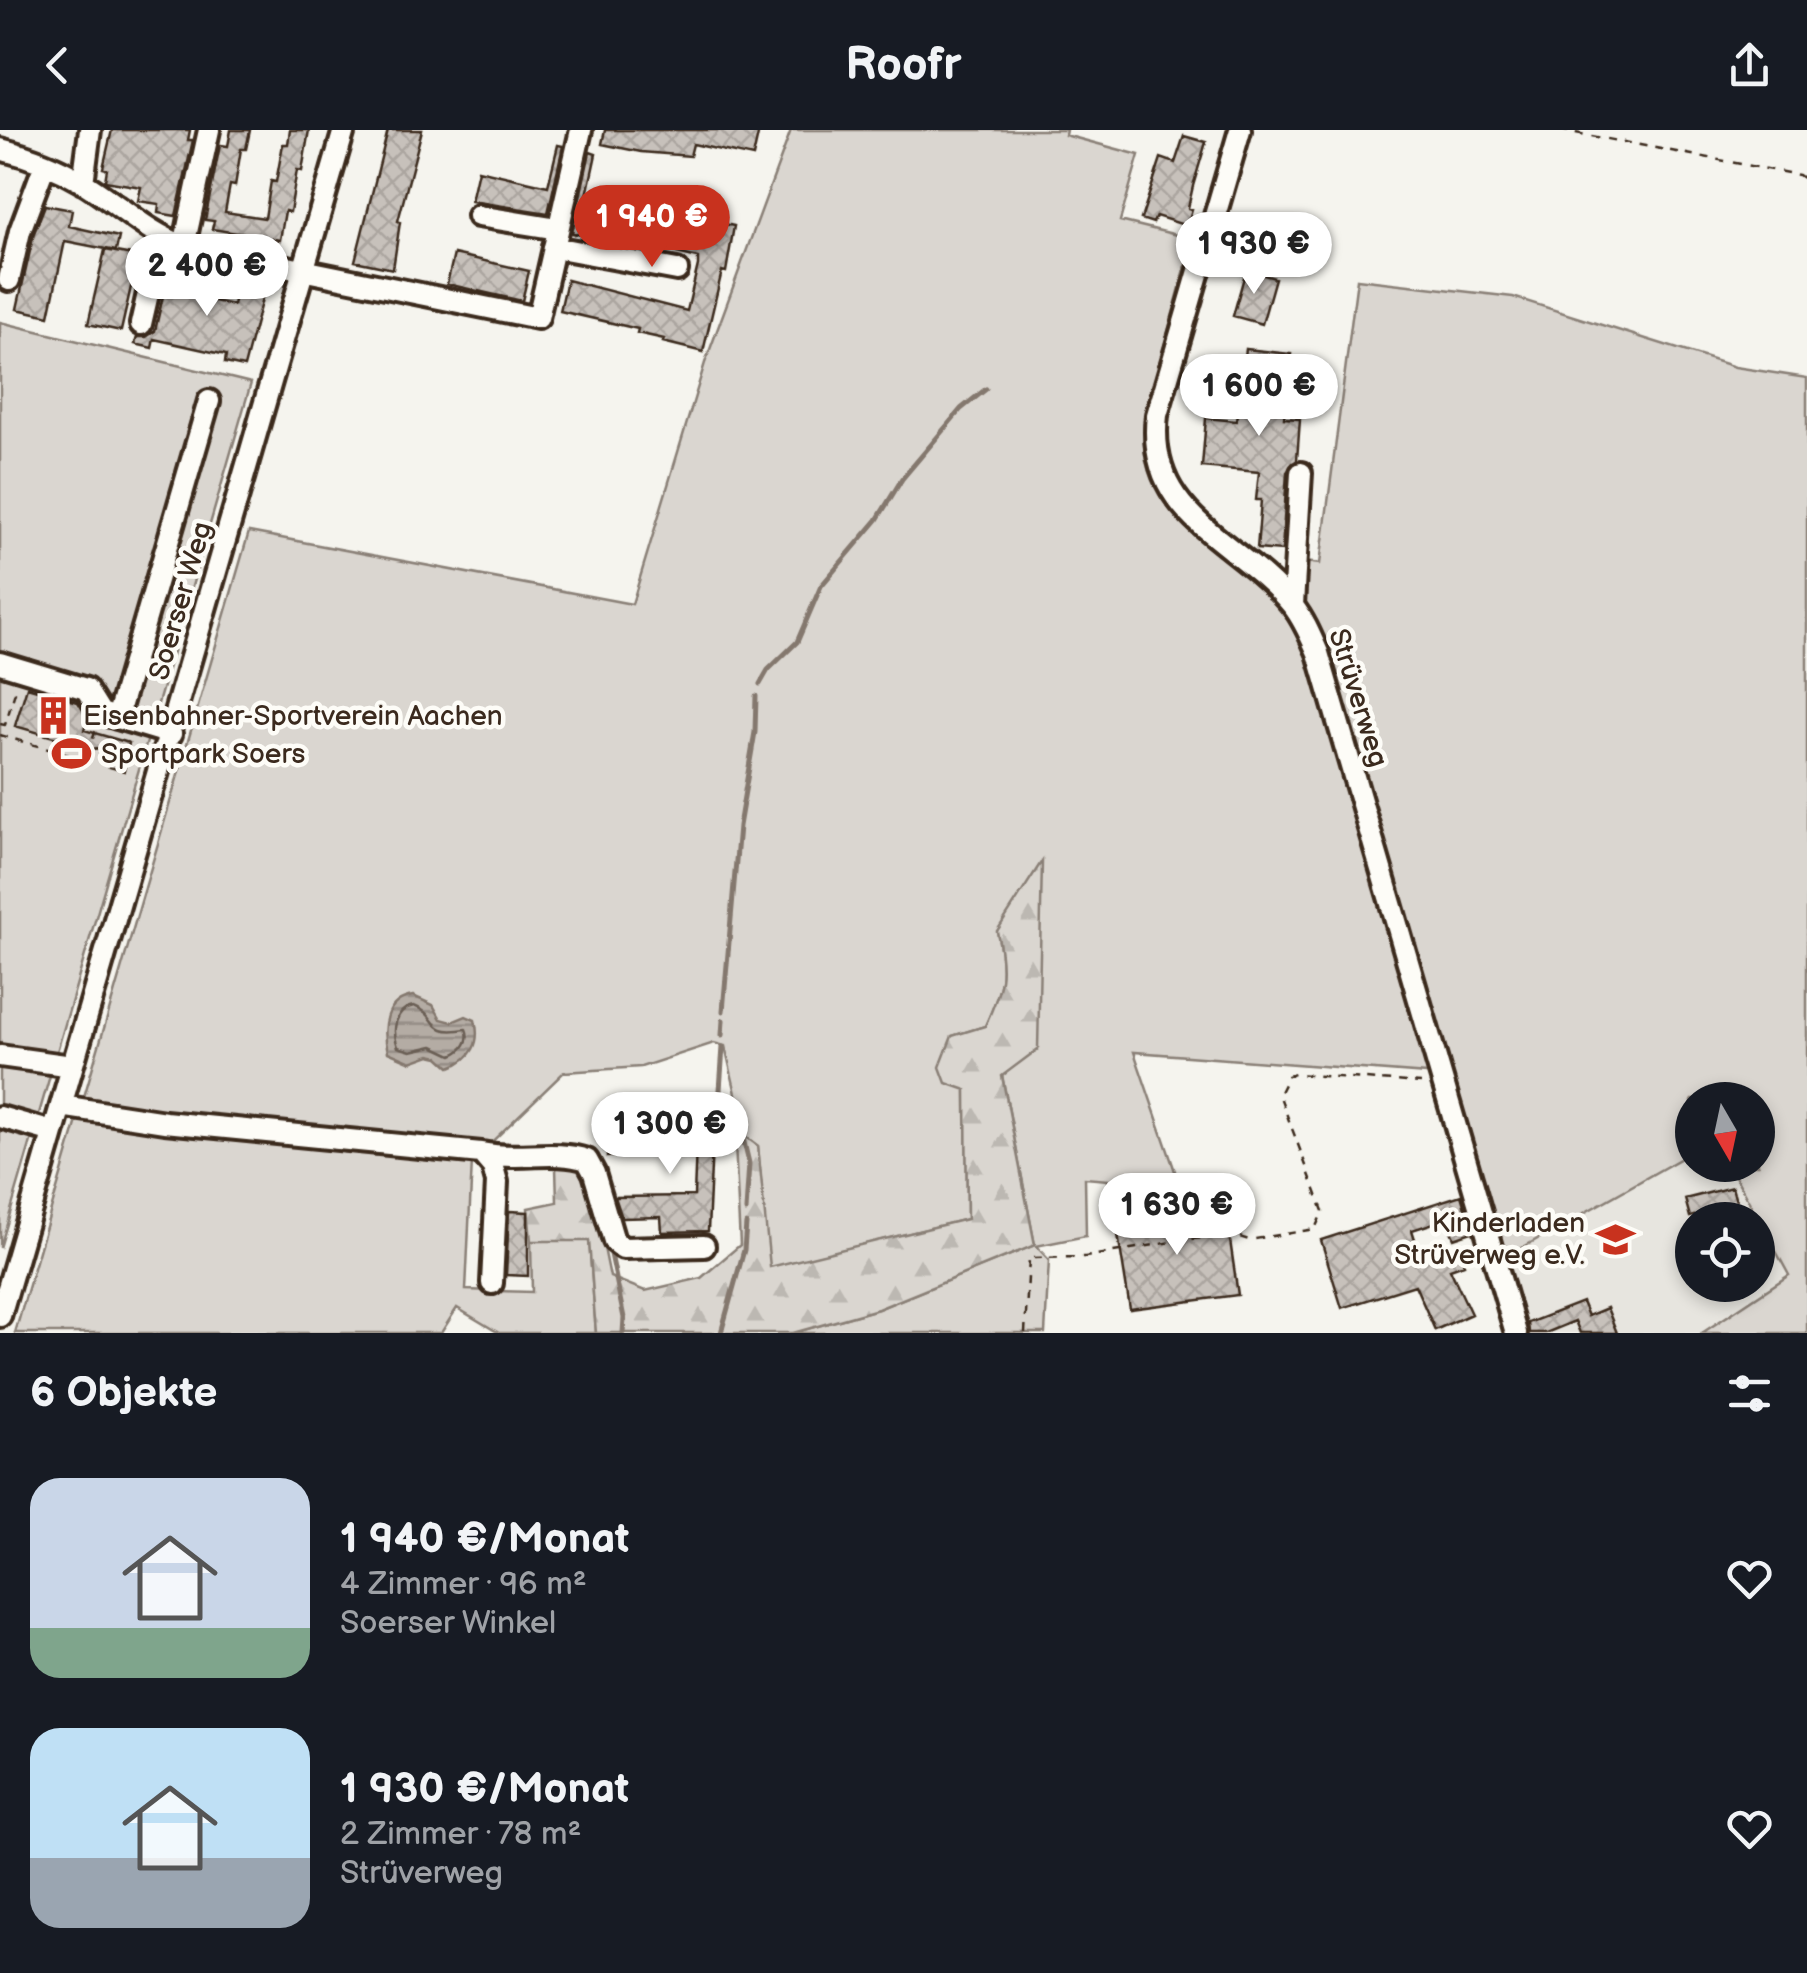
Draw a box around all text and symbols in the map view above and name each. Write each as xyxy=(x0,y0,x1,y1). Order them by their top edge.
icon: back xyxy=(30,38,85,93)
text: Roofr xyxy=(846,38,961,93)
icon: share xyxy=(1722,38,1777,93)
pin: 1 940 € xyxy=(560,185,744,270)
text: 1 940 € xyxy=(596,198,708,237)
pin: 1 930 € xyxy=(1162,212,1346,297)
text: 1 930 € xyxy=(1198,225,1310,264)
pin: 2 400 € xyxy=(115,234,299,319)
text: 2 400 € xyxy=(147,247,267,286)
pin: 1 600 € xyxy=(1167,354,1351,439)
text: 1 600 € xyxy=(1202,367,1316,406)
street label: Soerser Weg xyxy=(143,518,219,684)
street label: Strüverweg xyxy=(1321,625,1395,771)
building icon: Eisenbahner-Sportverein Aachen xyxy=(32,695,74,737)
place label: Eisenbahner-Sportverein Aachen xyxy=(83,700,503,733)
sports icon: Sportpark Soers xyxy=(50,733,92,775)
place label: Sportpark Soers xyxy=(101,738,306,771)
north arrow xyxy=(1675,1082,1775,1182)
map controls xyxy=(1675,1082,1775,1302)
pin: 1 300 € xyxy=(578,1092,762,1177)
text: 1 300 € xyxy=(613,1105,727,1144)
pin: 1 630 € xyxy=(1085,1173,1269,1258)
text: 1 630 € xyxy=(1121,1186,1233,1225)
button: locate xyxy=(1675,1202,1775,1302)
place label: Kinderladen Strüverweg e.V. xyxy=(1394,1207,1585,1272)
school or university icon: Kinderladen Strüverweg e.V. xyxy=(1594,1218,1636,1260)
icon: filters xyxy=(1722,1366,1777,1421)
text: 6 Objekte xyxy=(30,1368,217,1419)
text: 1 940 €/Monat xyxy=(340,1514,629,1565)
icon: home xyxy=(110,1518,230,1638)
icon: heart xyxy=(1722,1551,1777,1606)
text: 4 Zimmer · 96 m² xyxy=(340,1565,587,1604)
text: Soerser Winkel xyxy=(340,1604,556,1643)
text: 1 930 €/Monat xyxy=(340,1764,629,1815)
icon: home xyxy=(110,1768,230,1888)
icon: heart xyxy=(1722,1801,1777,1856)
text: 2 Zimmer · 78 m² xyxy=(340,1815,581,1854)
text: Strüverweg xyxy=(340,1854,503,1893)

